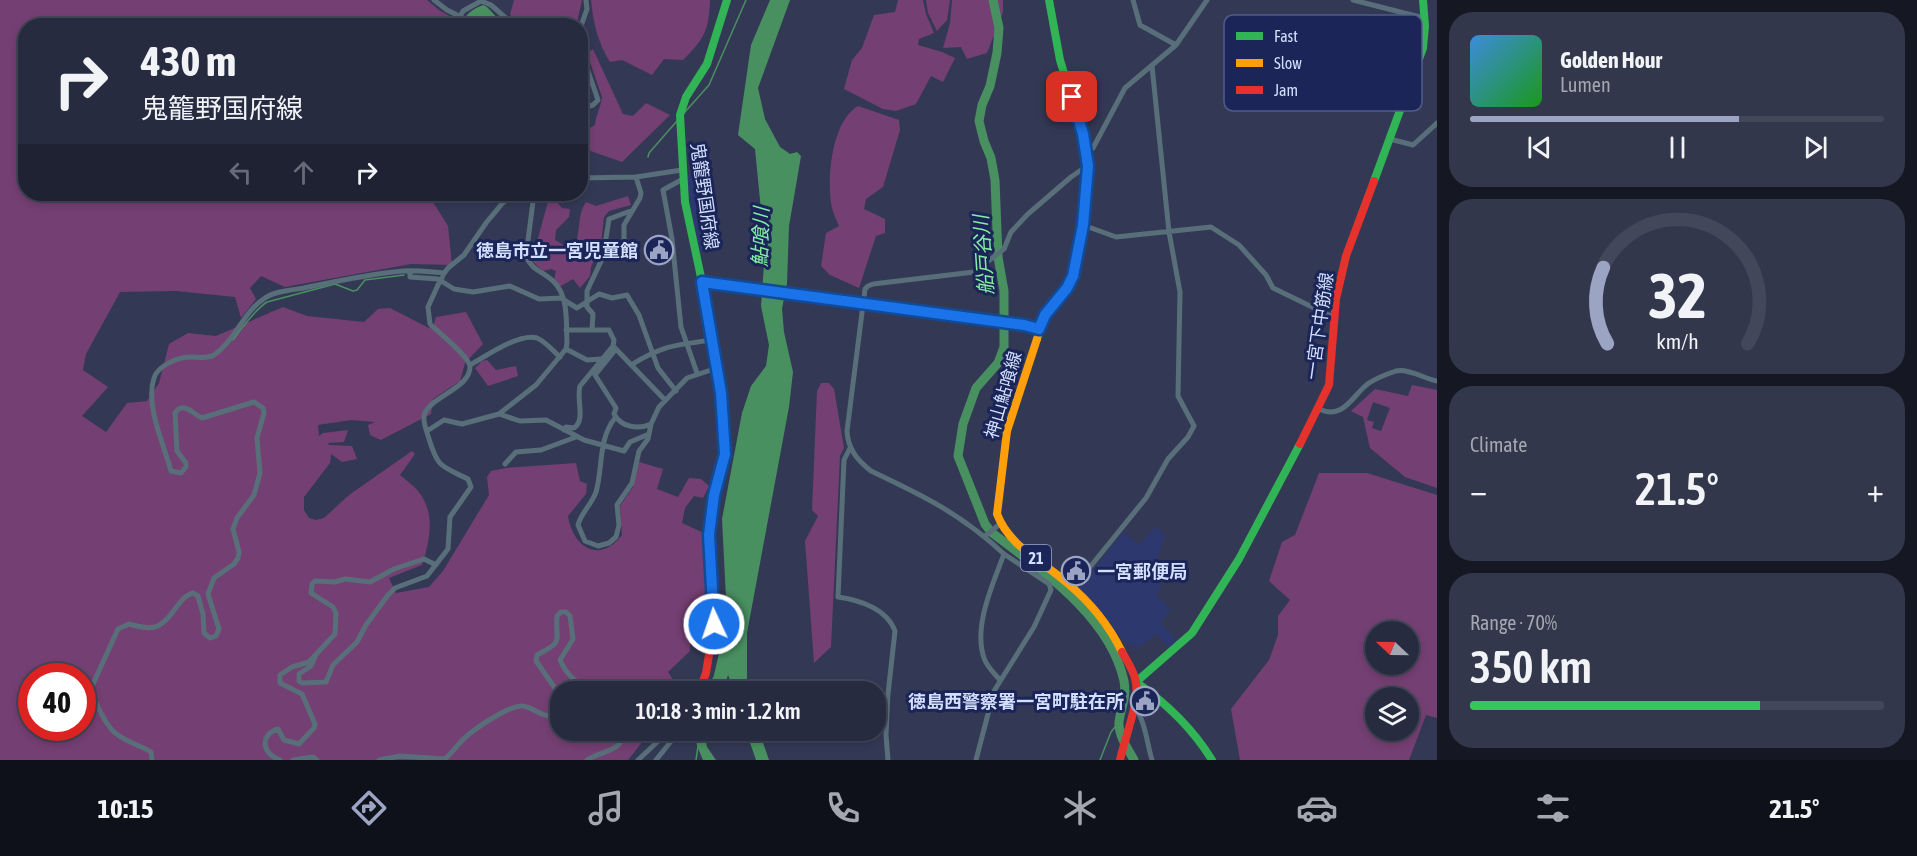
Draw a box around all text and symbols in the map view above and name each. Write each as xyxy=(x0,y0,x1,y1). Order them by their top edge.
legend xyxy=(1224,15,1422,111)
text: Fast xyxy=(1274,27,1298,45)
text: 430 m xyxy=(141,37,236,85)
icon: right xyxy=(42,42,120,120)
text: Golden Hour xyxy=(1560,47,1662,73)
text: Slow xyxy=(1274,54,1302,72)
pin xyxy=(1046,71,1097,122)
text: Lumen xyxy=(1560,73,1611,96)
icon: arrive xyxy=(1055,80,1088,113)
text: Jam xyxy=(1274,81,1298,99)
text: 鬼籠野国府線 xyxy=(141,93,303,124)
icon: previous xyxy=(1523,131,1556,164)
icon: pause xyxy=(1661,131,1694,164)
icon: next xyxy=(1799,131,1832,164)
street label: 鬼籠野国府線 xyxy=(687,141,723,251)
icon: left xyxy=(224,156,257,189)
icon: ahead xyxy=(287,156,320,189)
icon: right xyxy=(350,156,383,189)
water label: 鮎喰川 xyxy=(747,205,773,267)
water label: 船戸谷川 xyxy=(969,212,997,296)
public building icon: 徳島市立一宮児童館 xyxy=(643,234,675,266)
place label: 徳島市立一宮児童館 xyxy=(476,240,638,261)
text: 32 xyxy=(1648,260,1706,331)
street label: 一宮下中筋線 xyxy=(1301,271,1337,381)
text: km/h xyxy=(1656,329,1698,354)
street label: 神山鮎喰線 xyxy=(981,349,1025,441)
text: Climate xyxy=(1470,433,1527,456)
text: 21.5° xyxy=(1635,463,1719,515)
text: − xyxy=(1470,471,1487,509)
text: + xyxy=(1867,471,1884,509)
road number: 21 xyxy=(1021,545,1051,571)
public building icon: 一宮郵便局 xyxy=(1060,555,1092,587)
place label: 一宮郵便局 xyxy=(1097,561,1187,582)
position arrow xyxy=(682,592,746,656)
text: Range · 70% xyxy=(1470,611,1557,634)
north arrow xyxy=(1365,621,1419,675)
map controls xyxy=(1365,621,1419,741)
text: 350 km xyxy=(1470,641,1592,693)
speed limit sign: 40 xyxy=(18,663,96,741)
public building icon: 徳島西警察署一宮町駐在所 xyxy=(1129,685,1161,717)
button: layers xyxy=(1365,687,1419,741)
place label: 徳島西警察署一宮町駐在所 xyxy=(908,691,1124,712)
text: 10:18 · 3 min · 1.2 km xyxy=(635,698,801,724)
icon: directions xyxy=(348,787,390,829)
icon: music xyxy=(585,787,627,829)
icon: phone xyxy=(822,787,864,829)
icon: climate xyxy=(1059,787,1101,829)
icon: car xyxy=(1296,787,1338,829)
icon: filters xyxy=(1532,787,1574,829)
text: 10:15 xyxy=(97,793,154,824)
text: 21.5° xyxy=(1769,793,1820,824)

